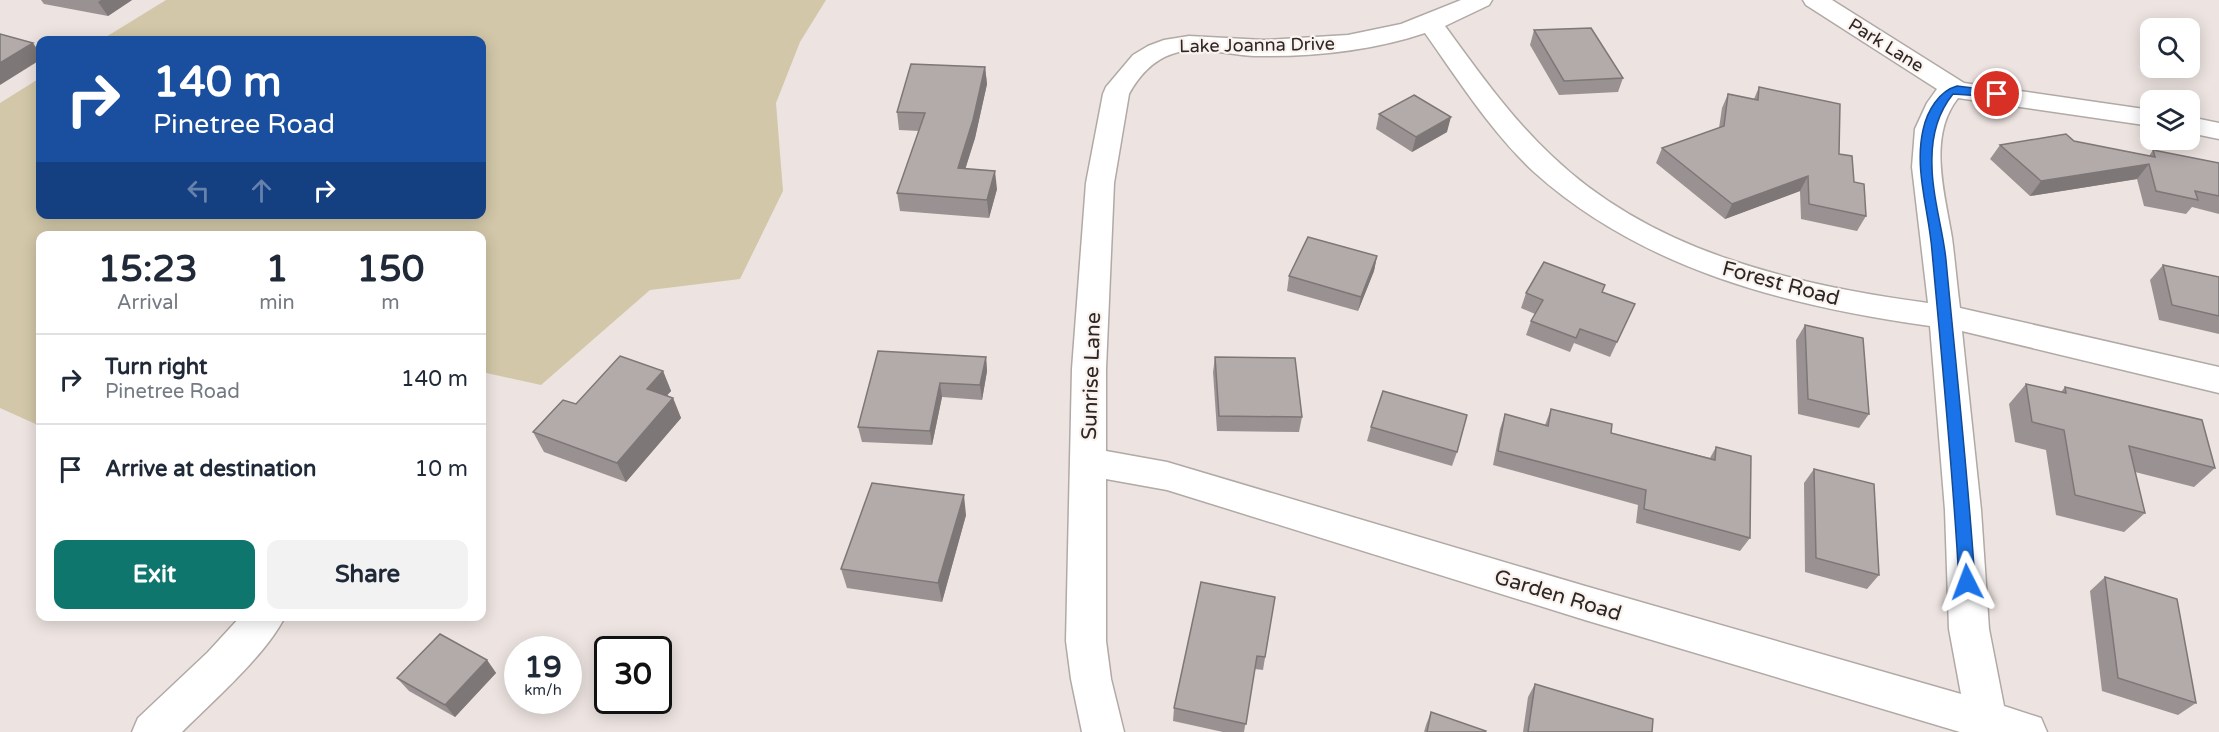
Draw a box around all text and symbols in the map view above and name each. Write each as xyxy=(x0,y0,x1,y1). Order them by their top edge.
street label: Park Lane xyxy=(1844,13,1928,77)
map controls xyxy=(2140,18,2200,150)
button: search xyxy=(2140,18,2200,78)
street label: Lake Joanna Drive xyxy=(1179,33,1335,57)
text: 140 m xyxy=(153,57,282,108)
icon: right xyxy=(54,60,132,138)
pin xyxy=(1971,68,2022,119)
icon: arrive xyxy=(1980,77,2013,110)
button: layers xyxy=(2140,90,2200,150)
text: Pinetree Road xyxy=(153,108,335,141)
icon: left xyxy=(182,174,215,207)
icon: ahead xyxy=(245,174,278,207)
icon: right xyxy=(308,174,341,207)
text: 15:23 xyxy=(98,248,198,291)
text: 1 xyxy=(266,248,288,291)
text: 150 xyxy=(356,248,424,291)
street label: Forest Road xyxy=(1719,256,1842,311)
text: Arrival xyxy=(117,291,179,315)
text: min xyxy=(259,291,295,315)
text: m xyxy=(381,291,400,315)
street label: Sunrise Lane xyxy=(1077,312,1106,440)
text: Turn right xyxy=(105,354,207,380)
icon: right xyxy=(54,363,87,396)
text: 140 m xyxy=(401,366,468,392)
text: Pinetree Road xyxy=(105,380,240,404)
icon: arrive xyxy=(54,453,87,486)
text: Arrive at destination xyxy=(105,456,316,482)
text: 10 m xyxy=(414,456,468,482)
button: Exit xyxy=(54,540,255,609)
button: Share xyxy=(267,540,468,609)
position arrow xyxy=(1935,550,1999,614)
street label: Garden Road xyxy=(1491,564,1624,627)
speed limit sign: 30 xyxy=(594,636,672,714)
text: 19 xyxy=(524,649,562,686)
text: km/h xyxy=(524,681,562,699)

